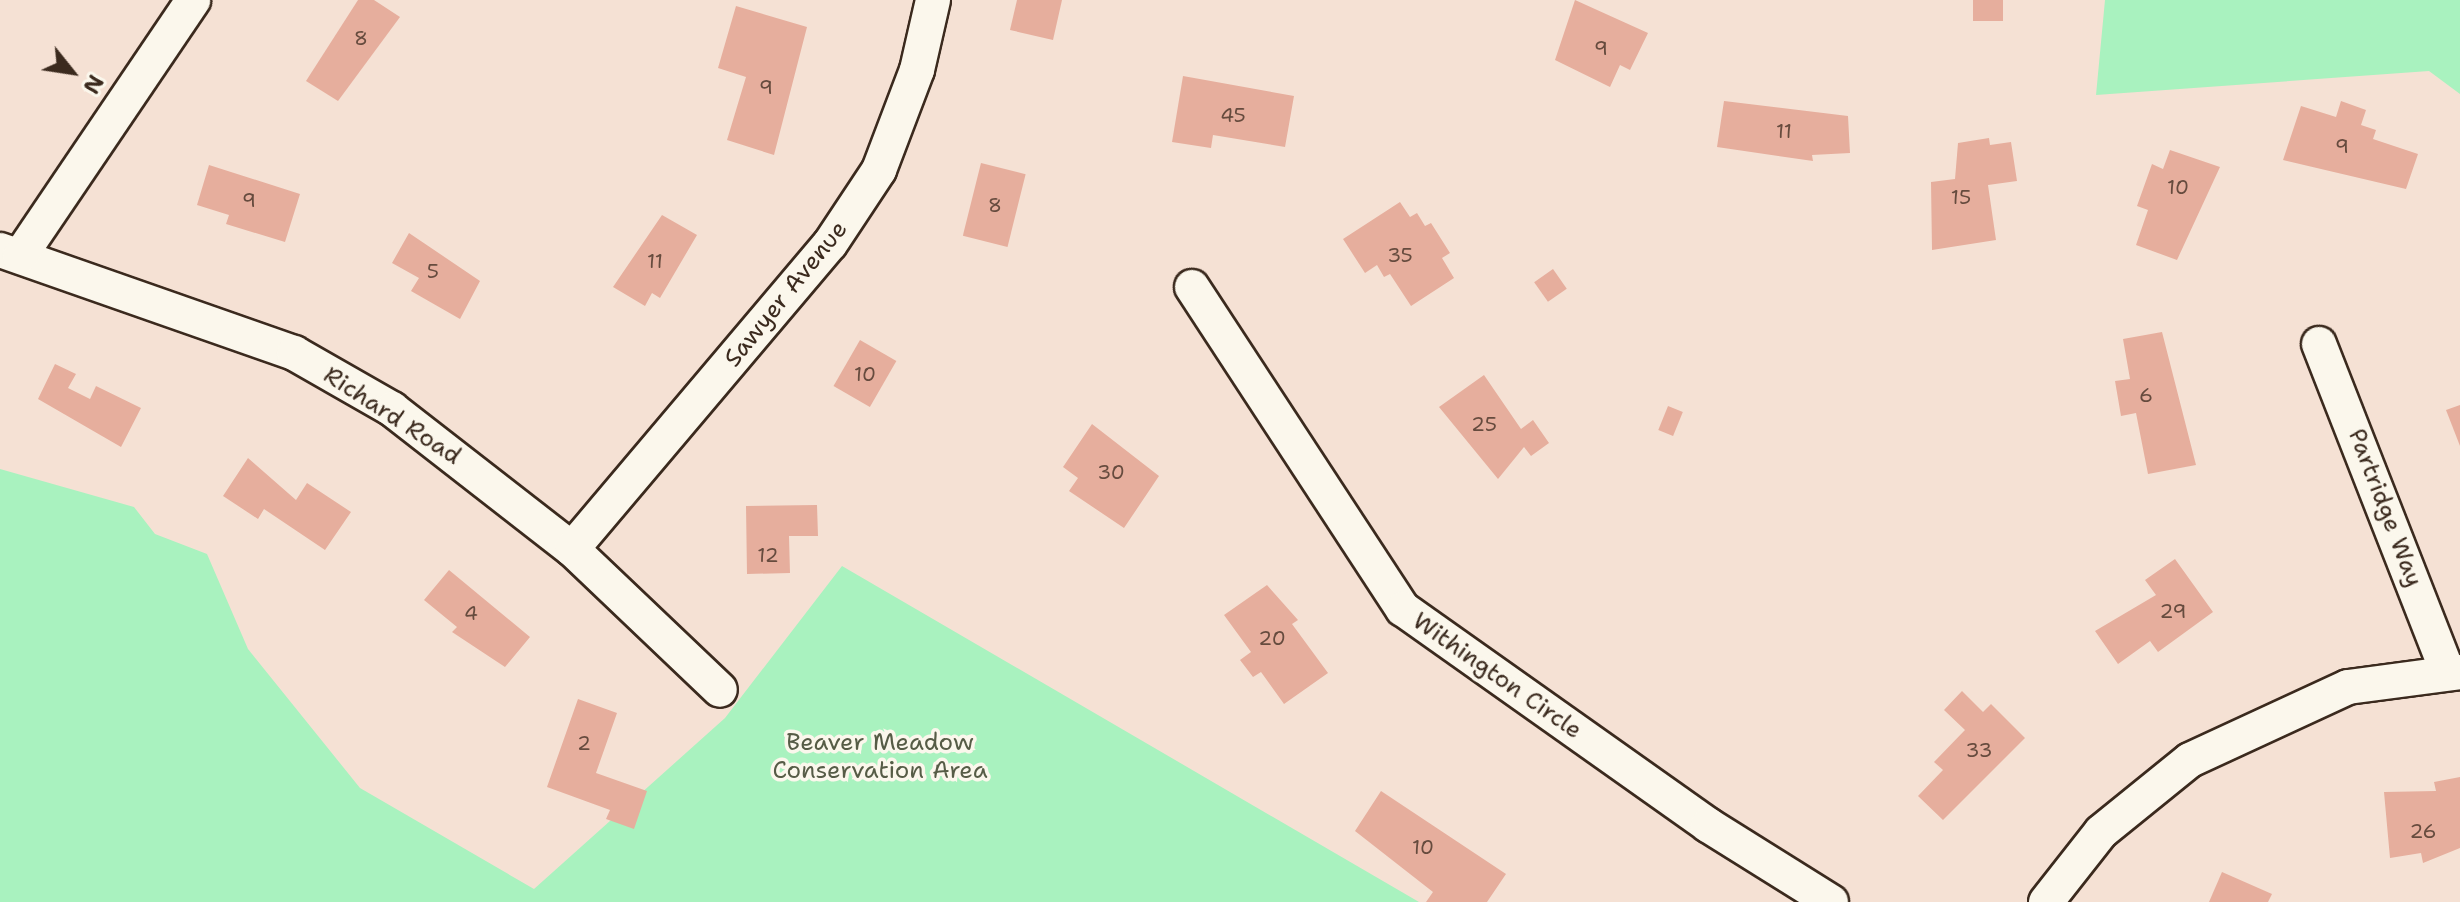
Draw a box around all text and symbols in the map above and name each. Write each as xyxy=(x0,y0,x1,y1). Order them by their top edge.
house number: 8 xyxy=(354,26,368,50)
north arrow xyxy=(32,32,112,112)
house number: 9 xyxy=(1594,36,1608,60)
text: N xyxy=(76,69,110,99)
house number: 9 xyxy=(759,75,773,99)
house number: 45 xyxy=(1220,103,1246,127)
house number: 11 xyxy=(1776,119,1792,143)
house number: 9 xyxy=(2335,134,2349,158)
house number: 10 xyxy=(2167,175,2189,199)
house number: 15 xyxy=(1951,185,1971,209)
house number: 9 xyxy=(242,188,256,212)
house number: 8 xyxy=(988,193,1002,217)
street label: Sawyer Avenue xyxy=(718,215,854,373)
house number: 35 xyxy=(1387,243,1413,267)
house number: 11 xyxy=(647,249,663,273)
house number: 5 xyxy=(427,259,439,283)
street label: Richard Road xyxy=(318,361,466,471)
house number: 10 xyxy=(854,362,876,386)
house number: 6 xyxy=(2139,383,2153,407)
house number: 25 xyxy=(1471,412,1497,436)
street label: Partridge Way xyxy=(2342,425,2428,591)
house number: 30 xyxy=(1097,460,1125,484)
house number: 12 xyxy=(757,543,779,567)
house number: 29 xyxy=(2160,599,2186,623)
house number: 4 xyxy=(464,601,478,625)
street label: Withington Circle xyxy=(1407,607,1587,745)
house number: 20 xyxy=(1258,626,1286,650)
park label: Beaver Meadow Conservation Area xyxy=(772,729,988,785)
house number: 2 xyxy=(577,731,591,755)
house number: 33 xyxy=(1966,738,1992,762)
house number: 26 xyxy=(2409,819,2437,843)
house number: 10 xyxy=(1412,835,1434,859)

